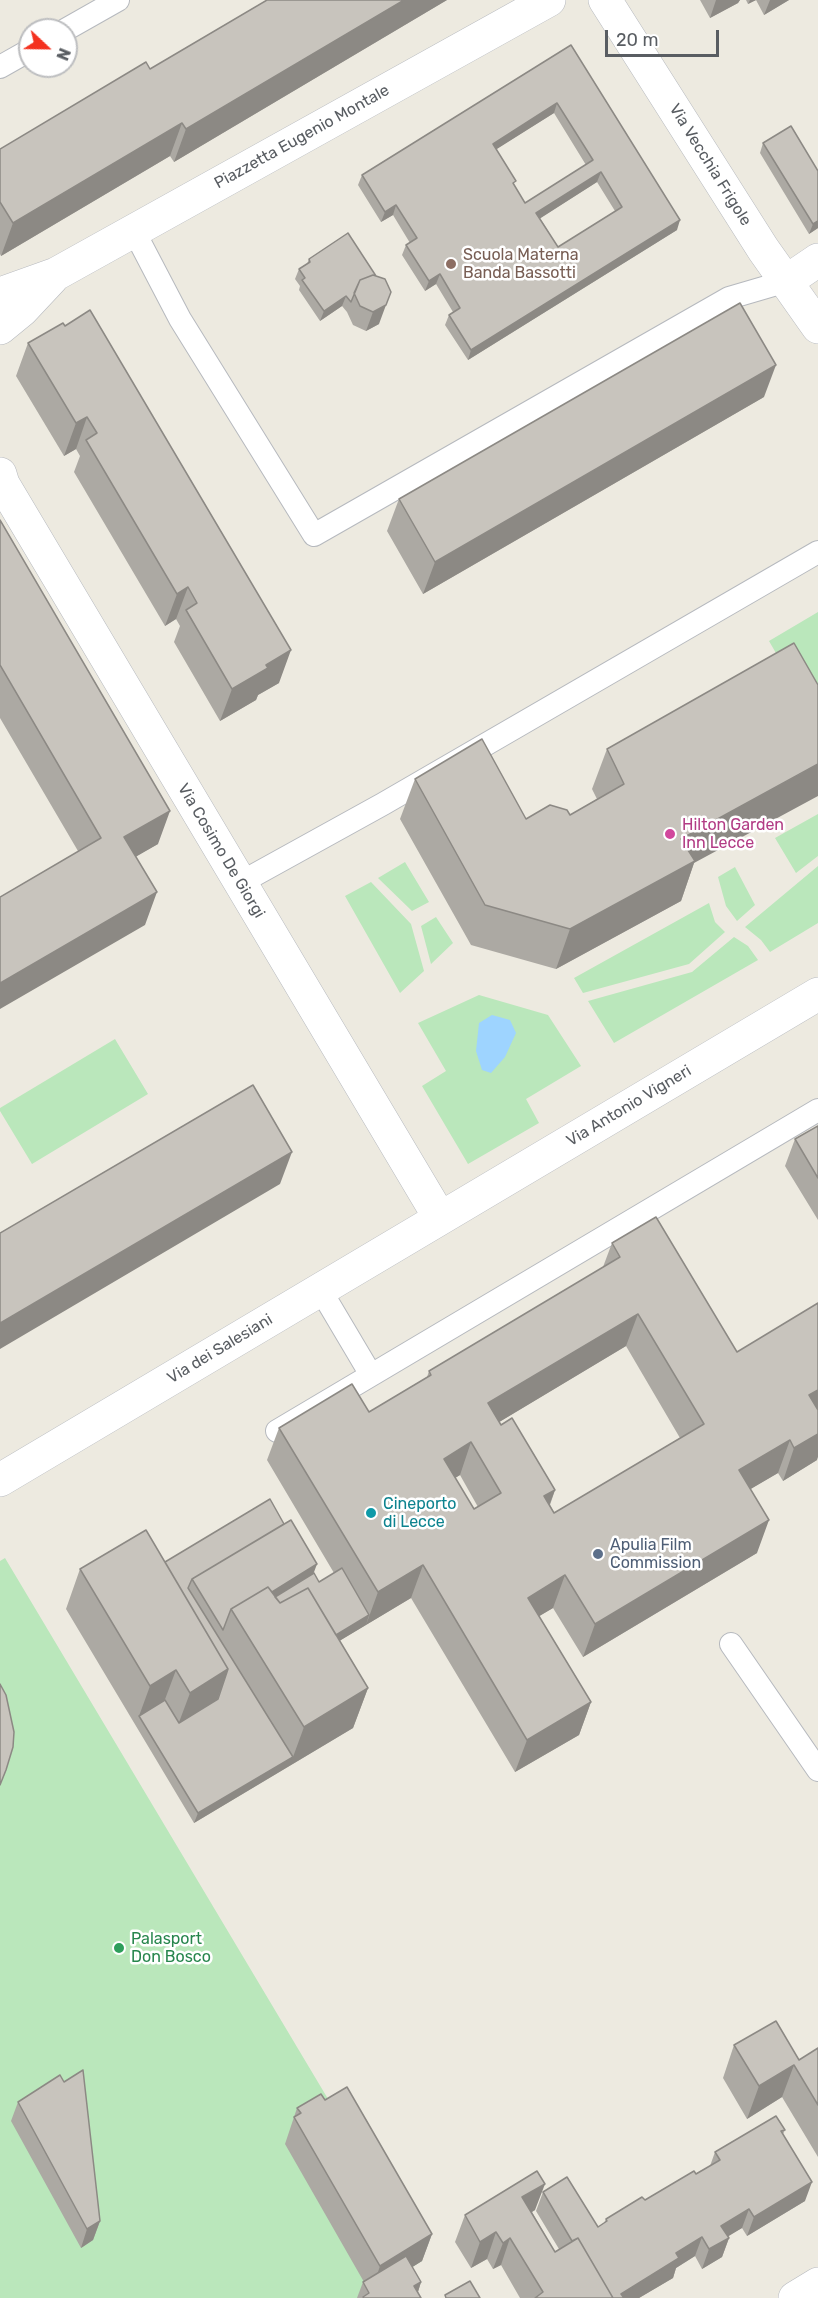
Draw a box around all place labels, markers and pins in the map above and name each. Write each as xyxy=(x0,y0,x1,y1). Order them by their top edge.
place label: Scuola Materna Banda Bassotti xyxy=(463,245,579,283)
marker: Scuola Materna Banda Bassotti xyxy=(444,257,458,271)
place label: Hilton Garden Inn Lecce xyxy=(682,815,784,853)
marker: Hilton Garden Inn Lecce xyxy=(663,827,677,841)
place label: Cineporto di Lecce xyxy=(383,1494,456,1532)
marker: Cineporto di Lecce xyxy=(364,1506,378,1520)
place label: Apulia Film Commission xyxy=(610,1535,701,1573)
marker: Apulia Film Commission xyxy=(591,1547,605,1561)
place label: Palasport Don Bosco xyxy=(131,1929,211,1967)
marker: Palasport Don Bosco xyxy=(112,1941,126,1955)

